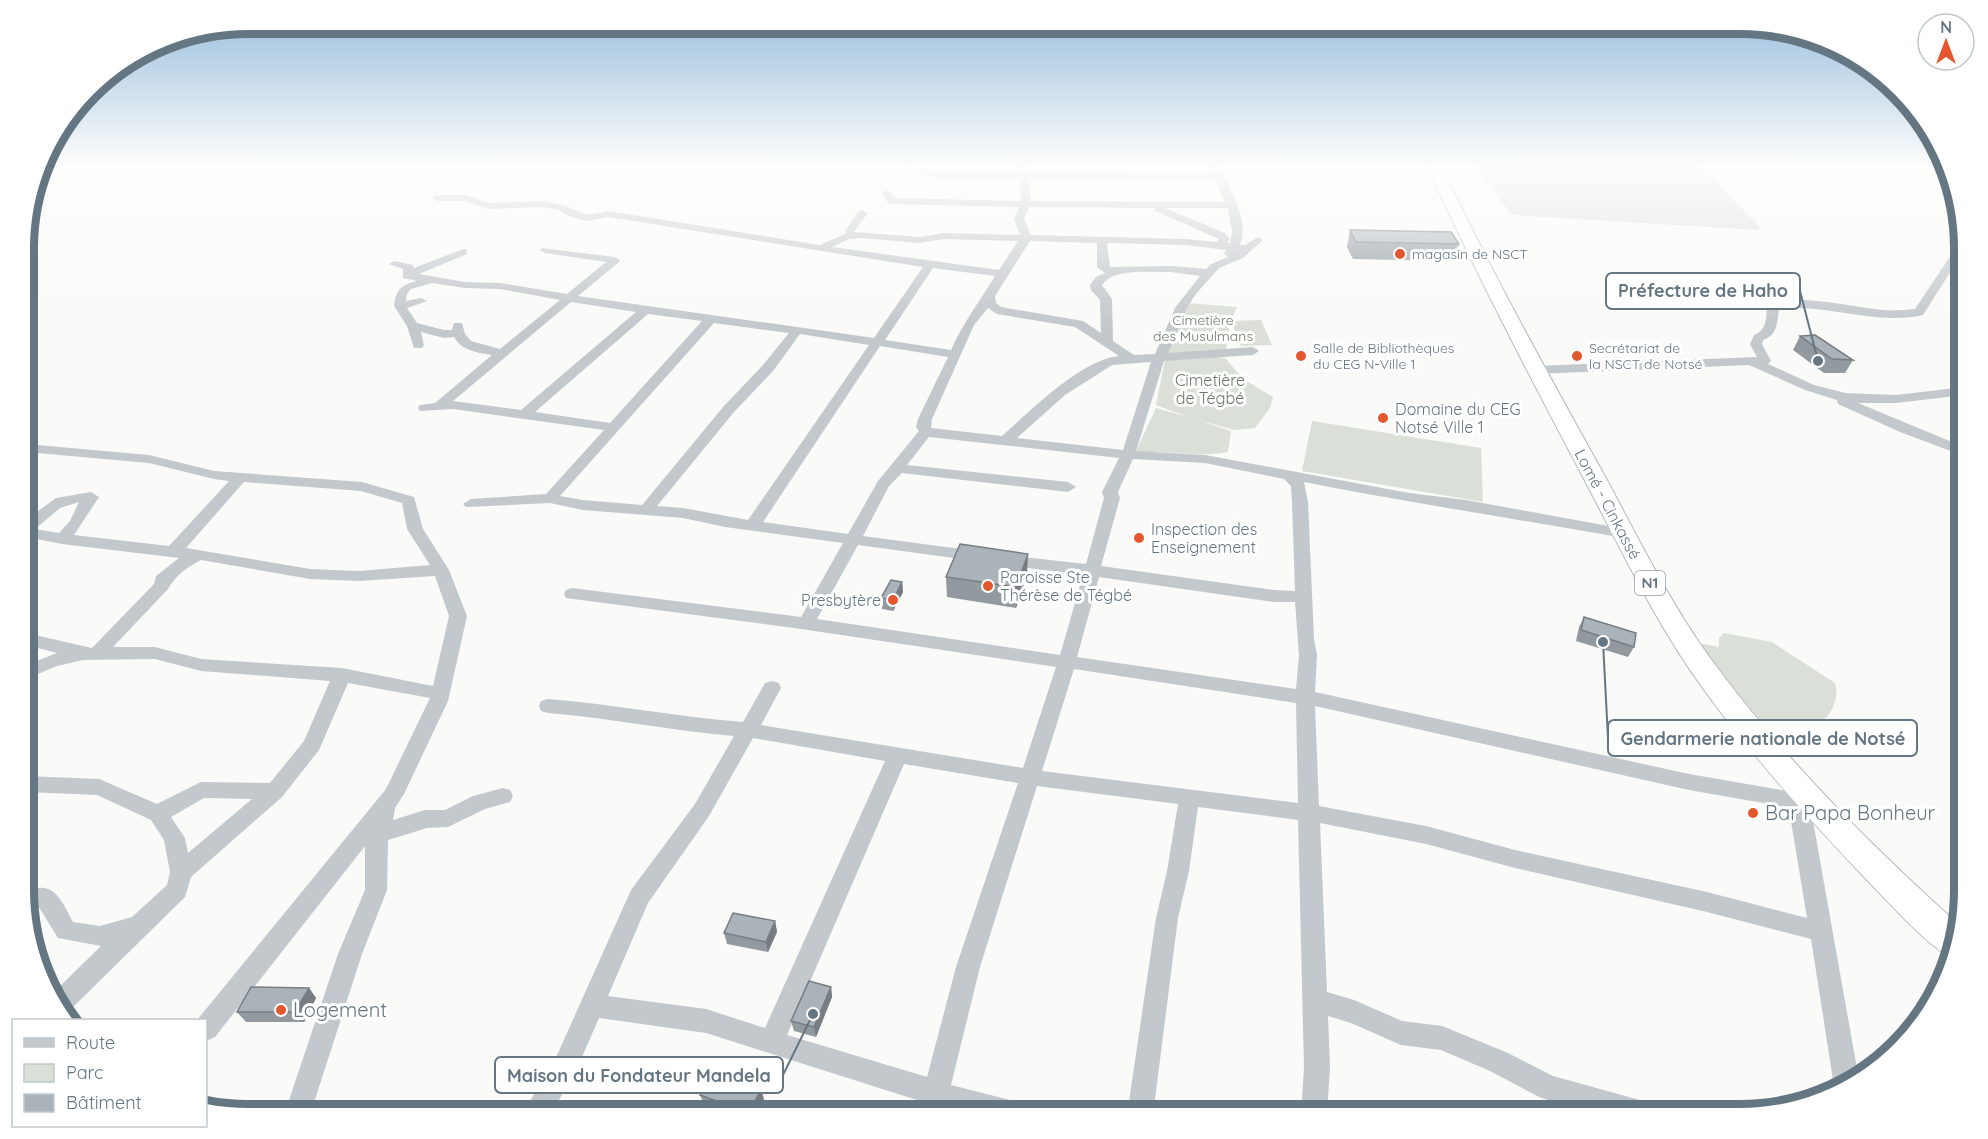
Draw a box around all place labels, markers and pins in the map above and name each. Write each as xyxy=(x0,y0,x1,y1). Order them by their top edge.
place label: magasin de NSCT xyxy=(1412,245,1528,263)
marker: magasin de NSCT xyxy=(1393,247,1407,261)
callout: Préfecture de Haho xyxy=(1606,273,1800,309)
place label: Salle de Bibliothèques du CEG N-Ville 1 xyxy=(1313,339,1454,373)
place label: Secrétariat de la NSCT de Notsé xyxy=(1589,339,1702,373)
marker: Salle de Bibliothèques du CEG N-Ville 1 xyxy=(1294,349,1308,363)
marker: Secrétariat de la NSCT de Notsé xyxy=(1570,349,1584,363)
place label: Domaine du CEG Notsé Ville 1 xyxy=(1395,399,1521,437)
marker: Domaine du CEG Notsé Ville 1 xyxy=(1376,411,1390,425)
place label: Inspection des Enseignement xyxy=(1151,519,1257,557)
marker: Inspection des Enseignement xyxy=(1132,531,1146,545)
place label: Paroisse Ste Thérèse de Tégbé xyxy=(1000,567,1132,605)
marker: Paroisse Ste Thérèse de Tégbé xyxy=(981,579,995,593)
place label: Presbytère xyxy=(801,590,881,610)
marker: Presbytère xyxy=(886,593,900,607)
callout: Gendarmerie nationale de Notsé xyxy=(1608,720,1917,756)
place label: Bar Papa Bonheur xyxy=(1765,800,1936,825)
marker: Bar Papa Bonheur xyxy=(1746,806,1760,820)
place label: Logement xyxy=(293,997,387,1022)
marker: Logement xyxy=(274,1003,288,1017)
callout: Maison du Fondateur Mandela xyxy=(495,1057,783,1093)

